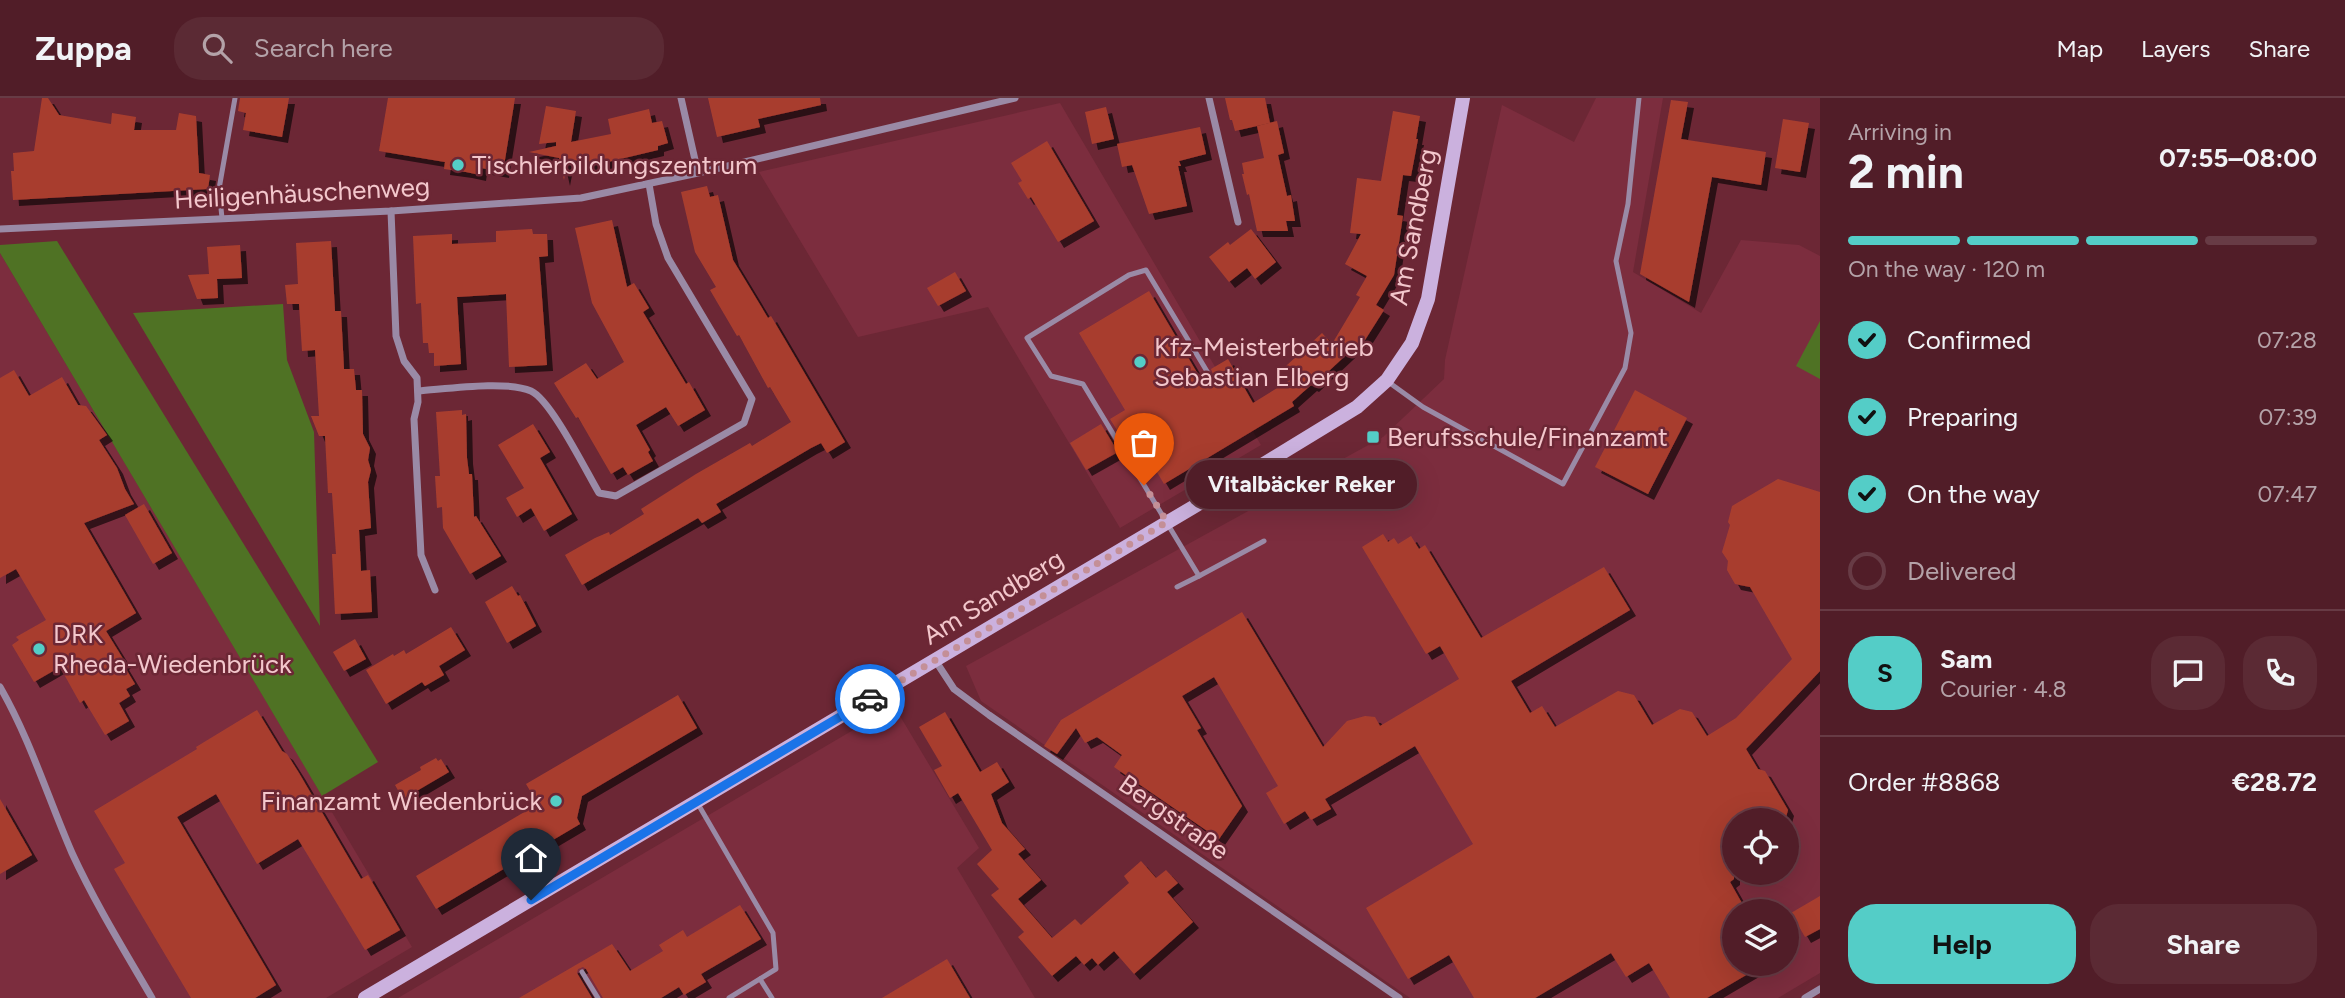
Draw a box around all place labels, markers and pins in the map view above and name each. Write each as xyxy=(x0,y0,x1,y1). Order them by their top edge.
place label: Tischlerbildungszentrum xyxy=(472,149,757,181)
marker: Tischlerbildungszentrum xyxy=(450,157,466,173)
place label: Kfz-Meisterbetrieb Sebastian Elberg xyxy=(1154,331,1374,393)
marker: Kfz-Meisterbetrieb Sebastian Elberg xyxy=(1132,354,1148,370)
pin xyxy=(1114,413,1174,485)
place label: Berufsschule/Finanzamt xyxy=(1387,421,1668,453)
marker: Berufsschule/Finanzamt xyxy=(1365,429,1381,445)
callout: Vitalbäcker Reker xyxy=(1186,460,1417,510)
place label: DRK Rheda-Wiedenbrück xyxy=(53,618,292,680)
marker: DRK Rheda-Wiedenbrück xyxy=(31,641,47,657)
place label: Finanzamt Wiedenbrück xyxy=(261,785,542,817)
marker: Finanzamt Wiedenbrück xyxy=(548,793,564,809)
pin xyxy=(501,828,561,900)

